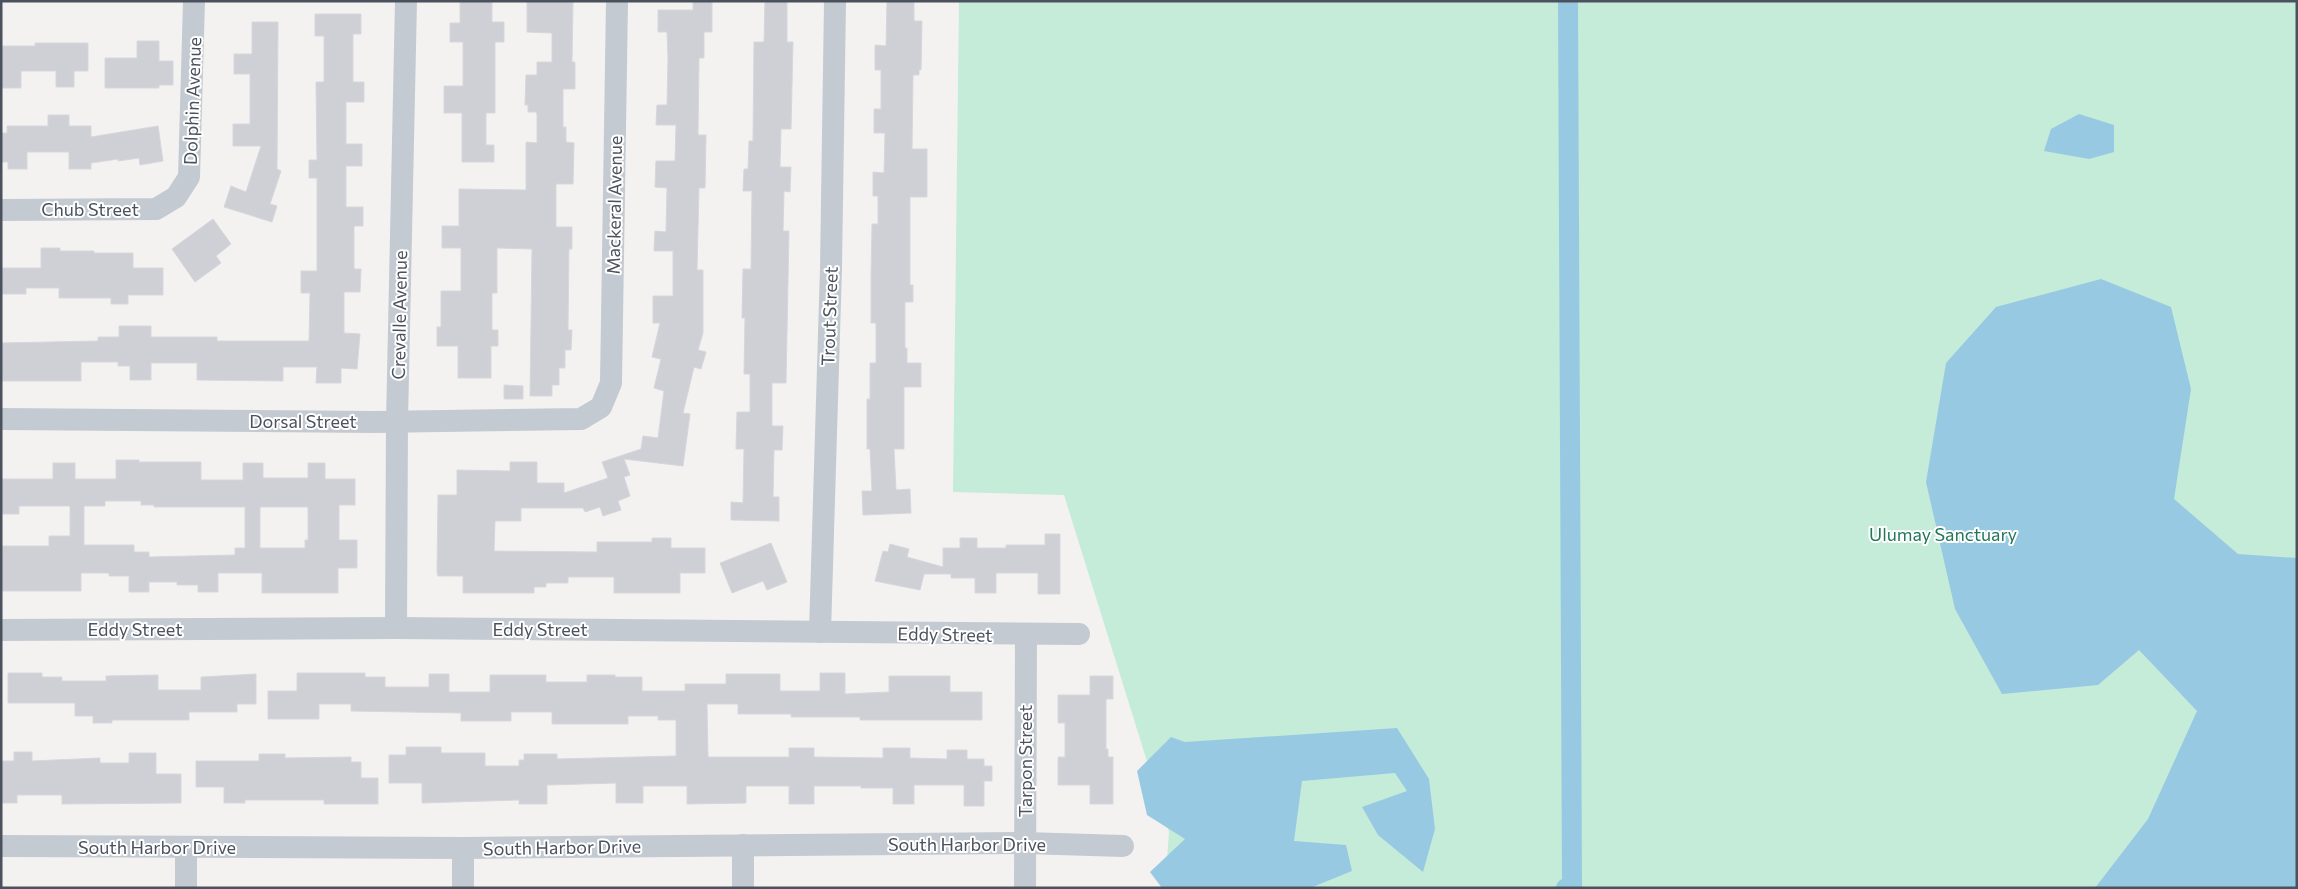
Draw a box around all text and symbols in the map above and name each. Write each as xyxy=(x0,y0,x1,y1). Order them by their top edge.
street label: Dolphin Avenue xyxy=(179,37,205,165)
street label: Mackeral Avenue xyxy=(602,135,626,275)
street label: Chub Street xyxy=(41,198,139,220)
street label: Crevalle Avenue xyxy=(387,250,411,380)
street label: Trout Street xyxy=(816,266,842,366)
street label: Dorsal Street xyxy=(249,410,357,432)
park label: Ulumay Sanctuary xyxy=(1869,523,2017,545)
street label: Eddy Street xyxy=(87,618,183,640)
street label: Eddy Street xyxy=(492,618,588,640)
street label: Eddy Street xyxy=(897,622,993,646)
street label: Tarpon Street xyxy=(1014,705,1036,817)
street label: South Harbor Drive xyxy=(888,833,1046,855)
street label: South Harbor Drive xyxy=(483,835,641,859)
street label: South Harbor Drive xyxy=(78,836,236,858)

